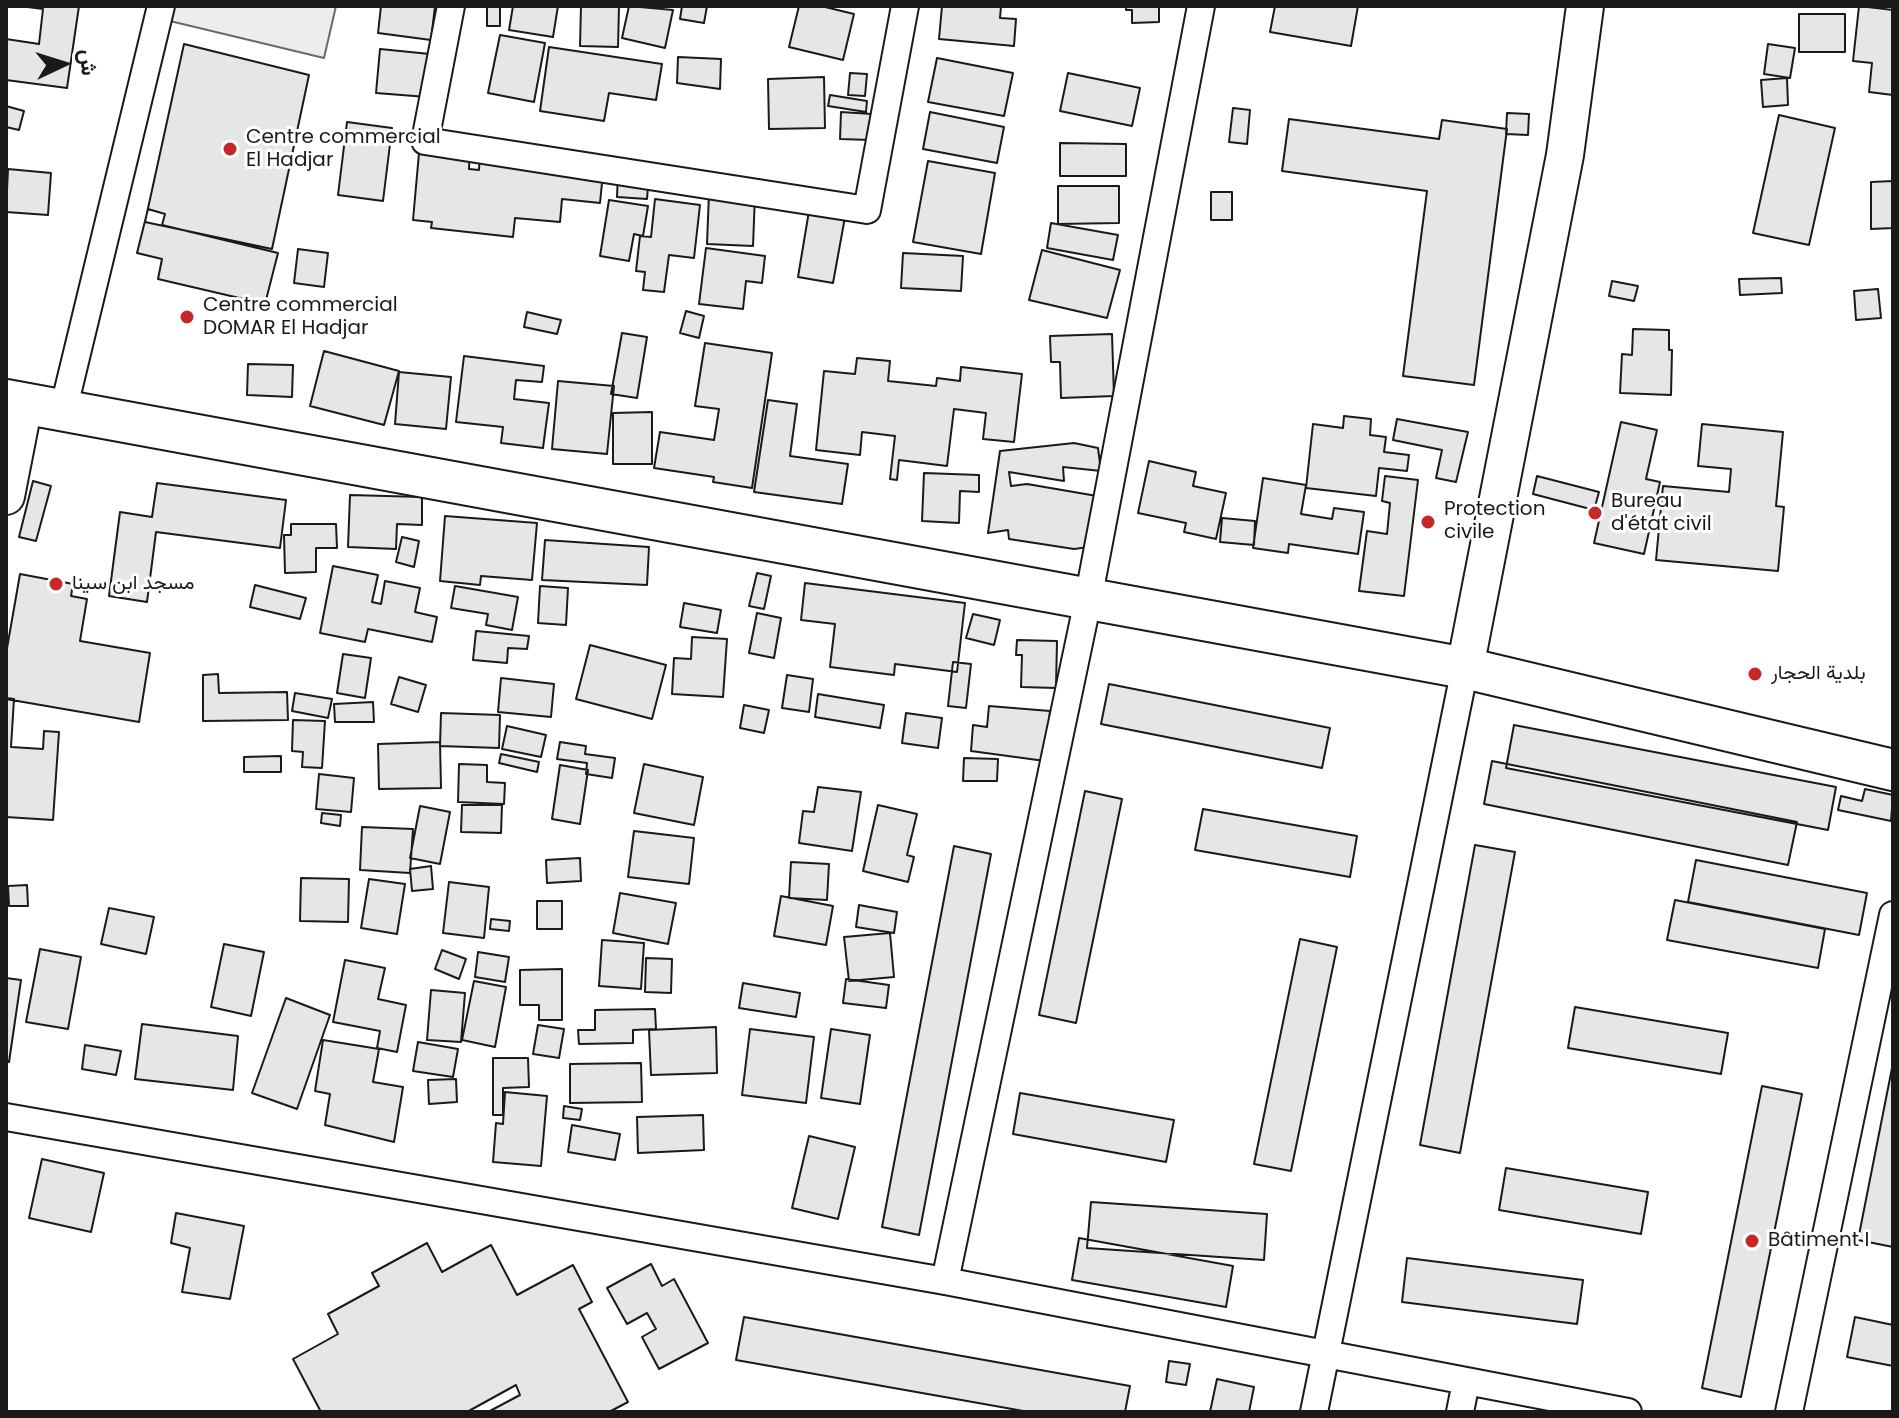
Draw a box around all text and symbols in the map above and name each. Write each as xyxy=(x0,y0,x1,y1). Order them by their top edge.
north arrow xyxy=(24,24,104,104)
text: ش xyxy=(72,48,105,77)
place label: Centre commercial El Hadjar xyxy=(246,126,441,173)
marker: Centre commercial El Hadjar xyxy=(221,140,239,158)
place label: Centre commercial DOMAR El Hadjar xyxy=(203,294,398,341)
marker: Centre commercial DOMAR El Hadjar xyxy=(178,308,196,326)
place label: Bureau d'état civil xyxy=(1611,490,1712,537)
place label: Protection civile xyxy=(1444,498,1545,545)
marker: Bureau d'état civil xyxy=(1586,504,1604,522)
marker: Protection civile xyxy=(1419,513,1437,531)
place label: مسجد ابن سينا xyxy=(72,572,194,596)
marker: مسجد ابن سينا xyxy=(47,575,65,593)
place label: بلدية الحجار xyxy=(1771,662,1866,686)
marker: بلدية الحجار xyxy=(1746,665,1764,683)
place label: Bâtiment I xyxy=(1768,1229,1869,1253)
marker: Bâtiment I xyxy=(1743,1232,1761,1250)

